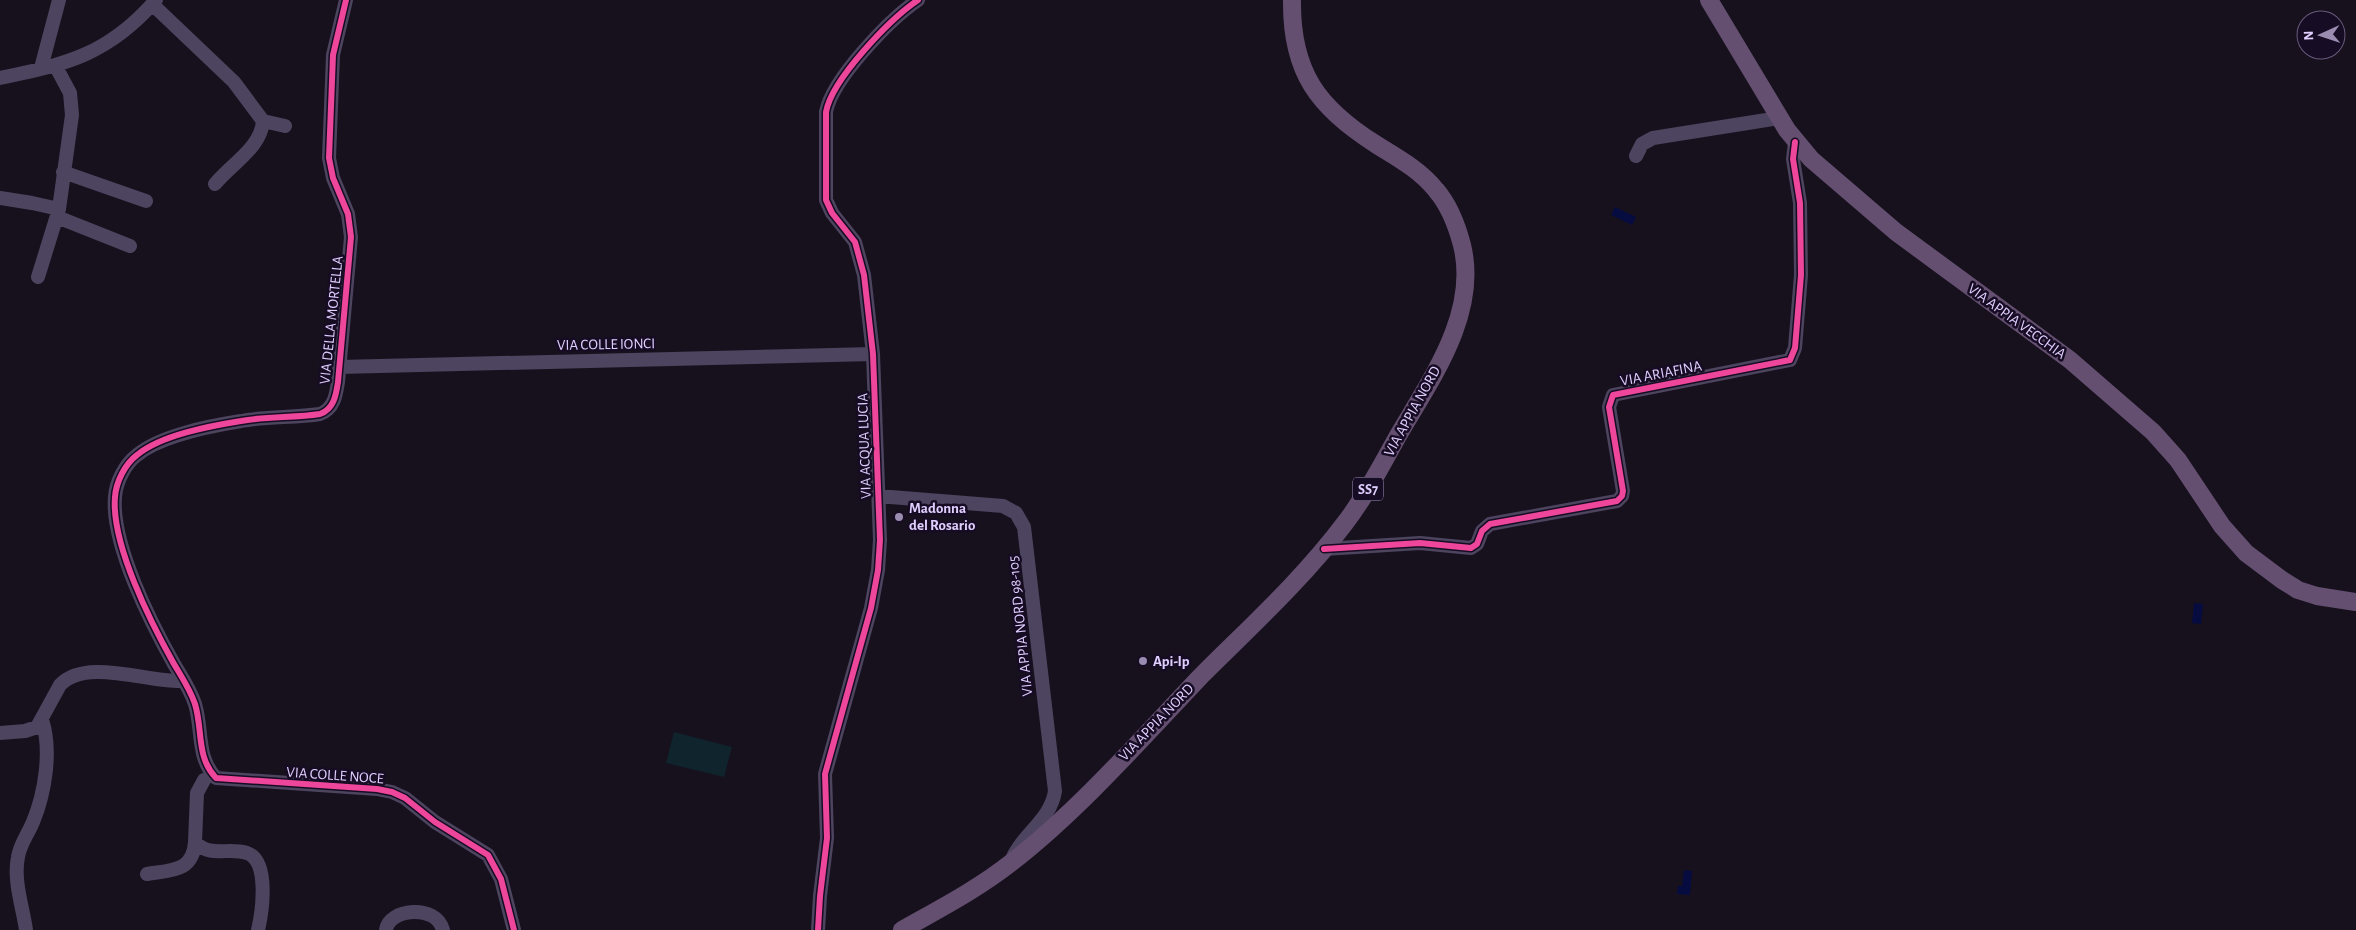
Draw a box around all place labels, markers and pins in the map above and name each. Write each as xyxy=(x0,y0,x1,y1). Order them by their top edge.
place label: Madonna del Rosario xyxy=(909,501,975,533)
marker: Madonna del Rosario xyxy=(893,511,905,523)
place label: Api-Ip xyxy=(1153,654,1190,669)
marker: Api-Ip xyxy=(1137,655,1149,667)

